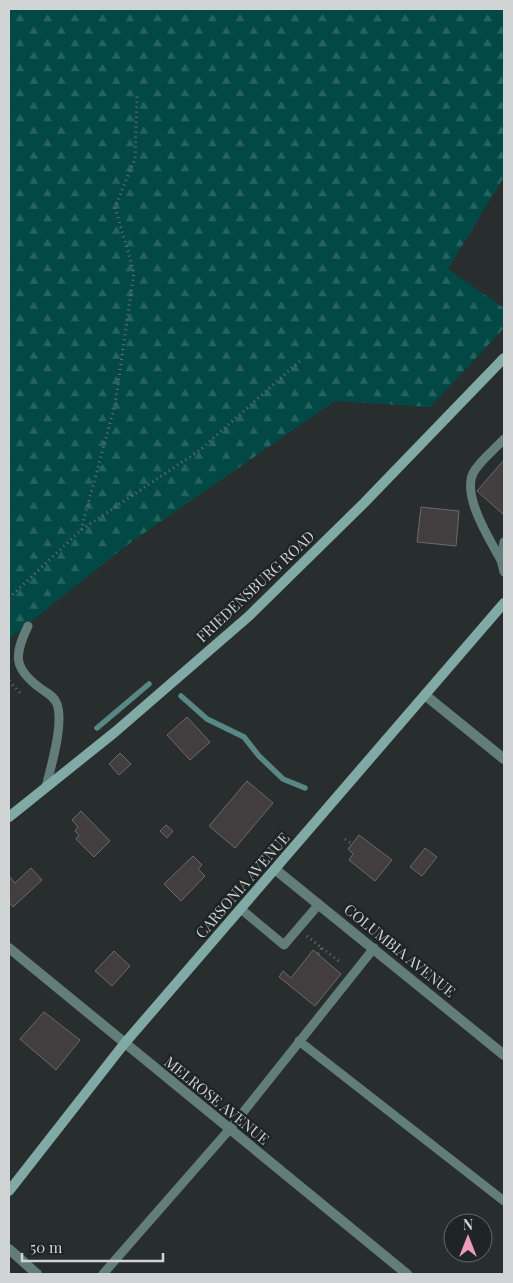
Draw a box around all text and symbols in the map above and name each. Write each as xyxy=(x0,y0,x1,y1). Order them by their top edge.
street label: FRIEDENSBURG ROAD xyxy=(191,526,319,646)
street label: CARSONIA AVENUE xyxy=(191,828,293,942)
street label: COLUMBIA AVENUE xyxy=(340,899,460,1001)
street label: MELROSE AVENUE xyxy=(160,1051,274,1149)
north arrow xyxy=(443,1213,493,1263)
text: N xyxy=(463,1215,473,1234)
scale bar xyxy=(22,1230,164,1262)
text: 50 m xyxy=(30,1237,63,1257)

